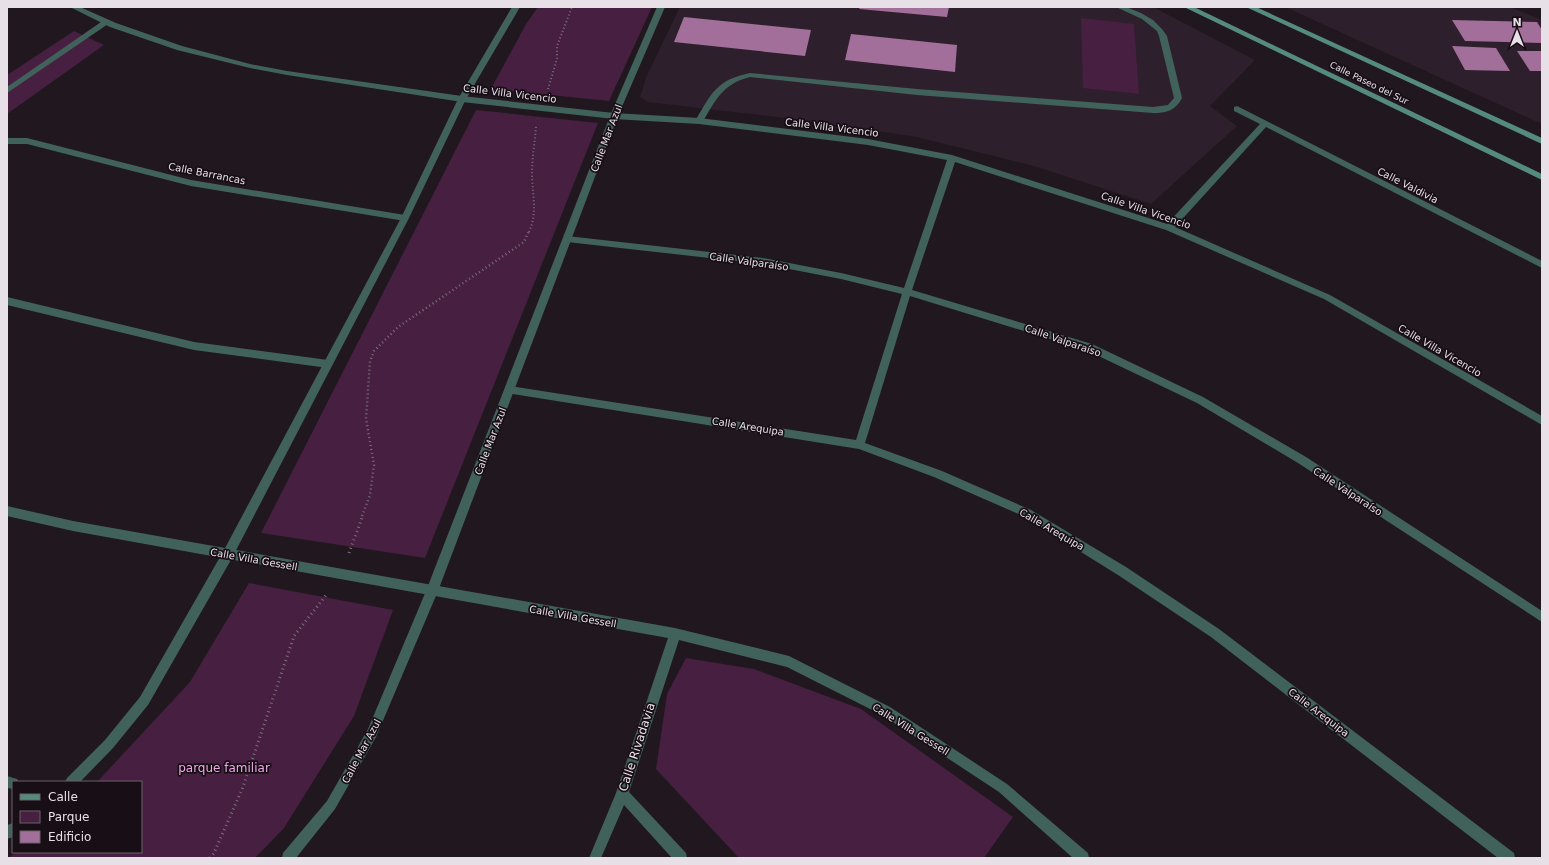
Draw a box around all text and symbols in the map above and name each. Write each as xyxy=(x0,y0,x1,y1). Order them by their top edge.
north arrow xyxy=(1497,12,1537,52)
text: N xyxy=(1512,16,1522,29)
street label: Calle Paseo del Sur xyxy=(1328,60,1410,106)
street label: Calle Villa Vicencio xyxy=(463,82,557,105)
street label: Calle Mar Azul xyxy=(589,103,624,173)
street label: Calle Villa Vicencio xyxy=(785,116,879,139)
street label: Calle Barrancas xyxy=(167,161,246,186)
street label: Calle Valdivia xyxy=(1375,165,1440,206)
street label: Calle Villa Vicencio xyxy=(1100,190,1192,231)
street label: Calle Valparaíso xyxy=(709,250,789,272)
street label: Calle Valparaíso xyxy=(1023,322,1102,359)
street label: Calle Villa Vicencio xyxy=(1396,322,1483,379)
street label: Calle Mar Azul xyxy=(473,406,508,476)
street label: Calle Arequipa xyxy=(711,415,785,438)
street label: Calle Valparaíso xyxy=(1311,465,1384,518)
street label: Calle Arequipa xyxy=(1017,506,1086,552)
street label: Calle Villa Gessell xyxy=(209,546,298,573)
street label: Calle Villa Gessell xyxy=(528,603,617,630)
street label: Calle Arequipa xyxy=(1286,686,1351,739)
street label: Calle Rivadavia xyxy=(616,701,658,793)
street label: Calle Villa Gessell xyxy=(870,701,951,757)
street label: Calle Mar Azul xyxy=(340,717,383,785)
park label: parque familiar xyxy=(178,761,270,775)
legend xyxy=(12,781,142,853)
text: Calle xyxy=(48,790,78,804)
text: Parque xyxy=(48,810,89,824)
text: Edificio xyxy=(48,830,91,844)

